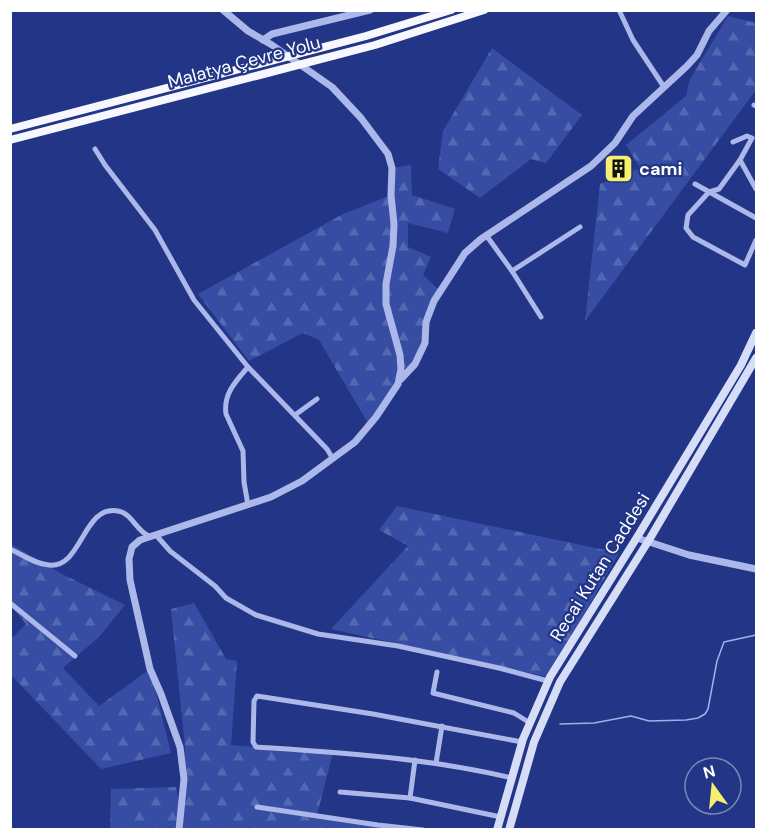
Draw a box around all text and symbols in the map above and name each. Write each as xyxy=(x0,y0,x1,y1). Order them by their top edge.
street label: Malatya Çevre Yolu xyxy=(165,30,323,94)
building icon: cami xyxy=(602,153,634,185)
place label: cami xyxy=(639,157,682,181)
street label: Recai Kutan Caddesi xyxy=(545,488,655,646)
north arrow xyxy=(683,756,743,816)
text: N xyxy=(701,760,718,784)

